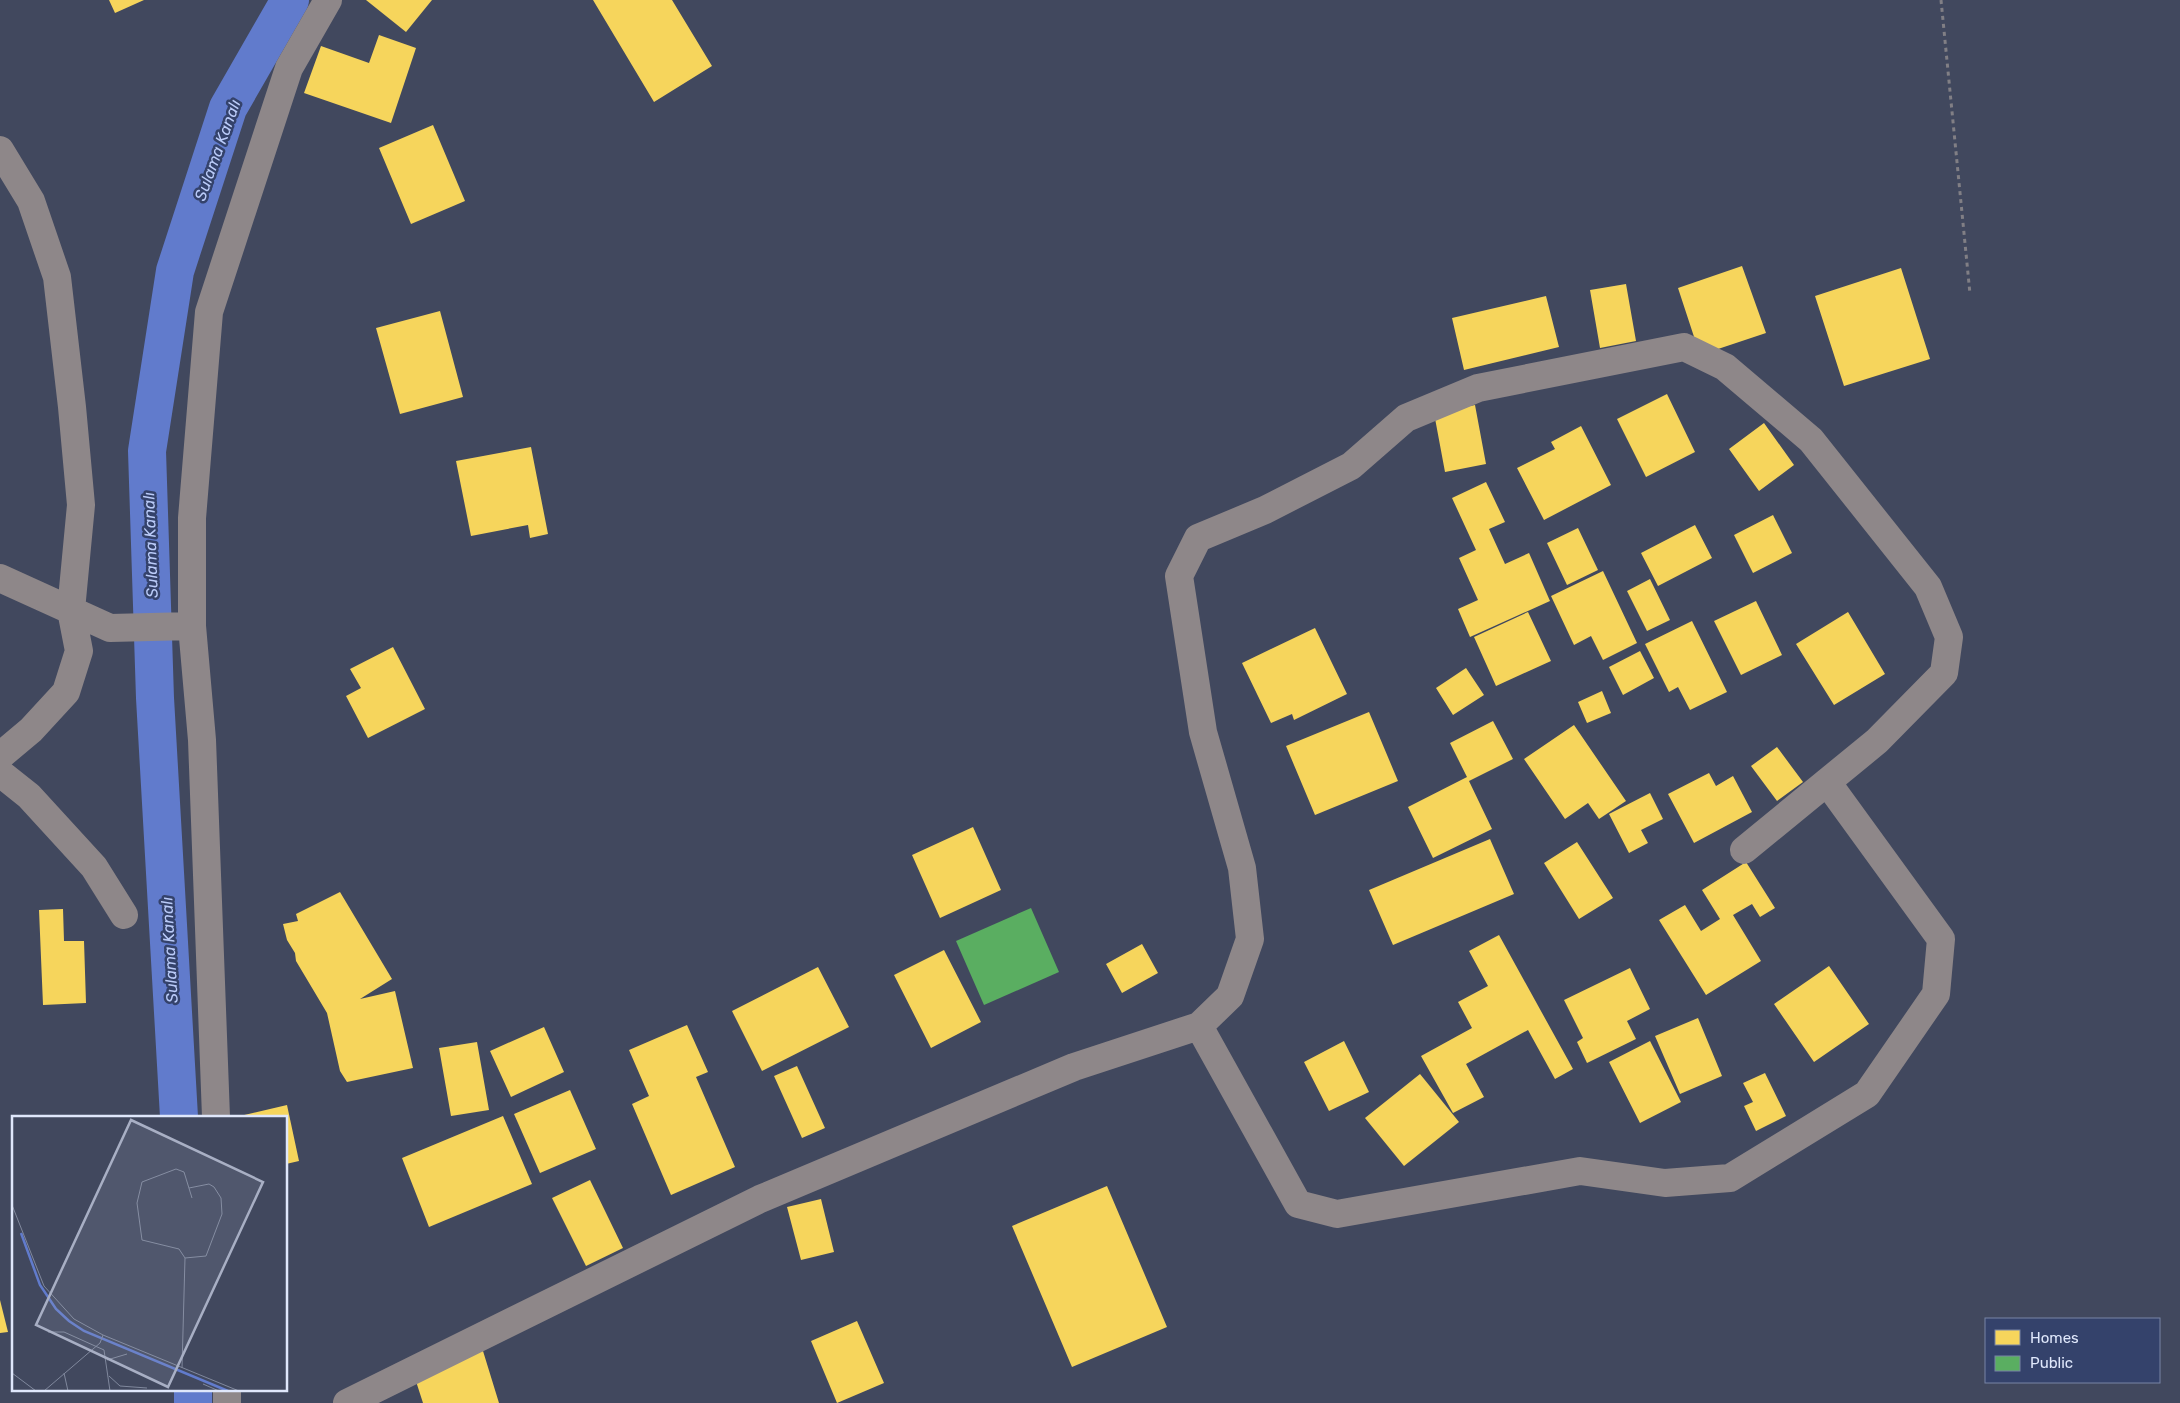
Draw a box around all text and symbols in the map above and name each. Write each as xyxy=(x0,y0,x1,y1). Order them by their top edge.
water label: Sulama Kanalı xyxy=(190,97,245,203)
water label: Sulama Kanalı xyxy=(139,492,162,598)
water label: Sulama Kanalı xyxy=(157,896,182,1003)
inset map xyxy=(12,1116,288,1390)
legend xyxy=(1985,1318,2160,1383)
text: Homes xyxy=(2030,1329,2079,1347)
text: Public xyxy=(2030,1354,2073,1372)

